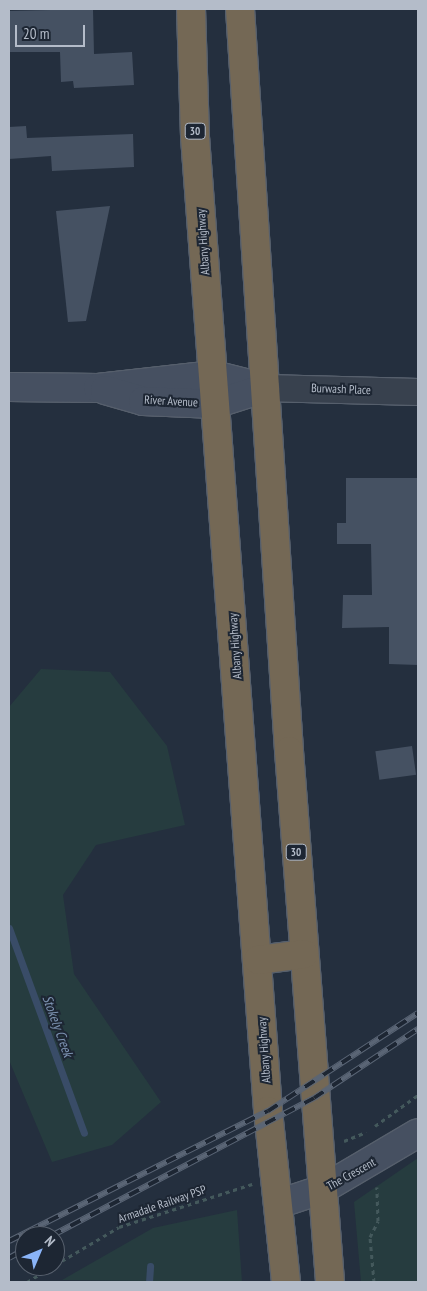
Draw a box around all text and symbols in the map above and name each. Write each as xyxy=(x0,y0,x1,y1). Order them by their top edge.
scale bar xyxy=(18,15,88,47)
text: 20 m xyxy=(23,24,49,43)
road number: 30 xyxy=(184,122,206,140)
street label: Albany Highway xyxy=(193,208,213,276)
street label: Burwash Place xyxy=(311,381,371,397)
street label: River Avenue xyxy=(144,392,198,410)
street label: Albany Highway xyxy=(225,612,245,680)
road number: 30 xyxy=(285,844,307,860)
water label: Stokely Creek xyxy=(39,992,77,1060)
street label: Albany Highway xyxy=(254,1016,274,1084)
street label: The Crescent xyxy=(324,1155,378,1193)
street label: Armadale Railway PSP xyxy=(116,1182,208,1226)
north arrow xyxy=(15,1226,65,1276)
text: N xyxy=(41,1232,59,1250)

